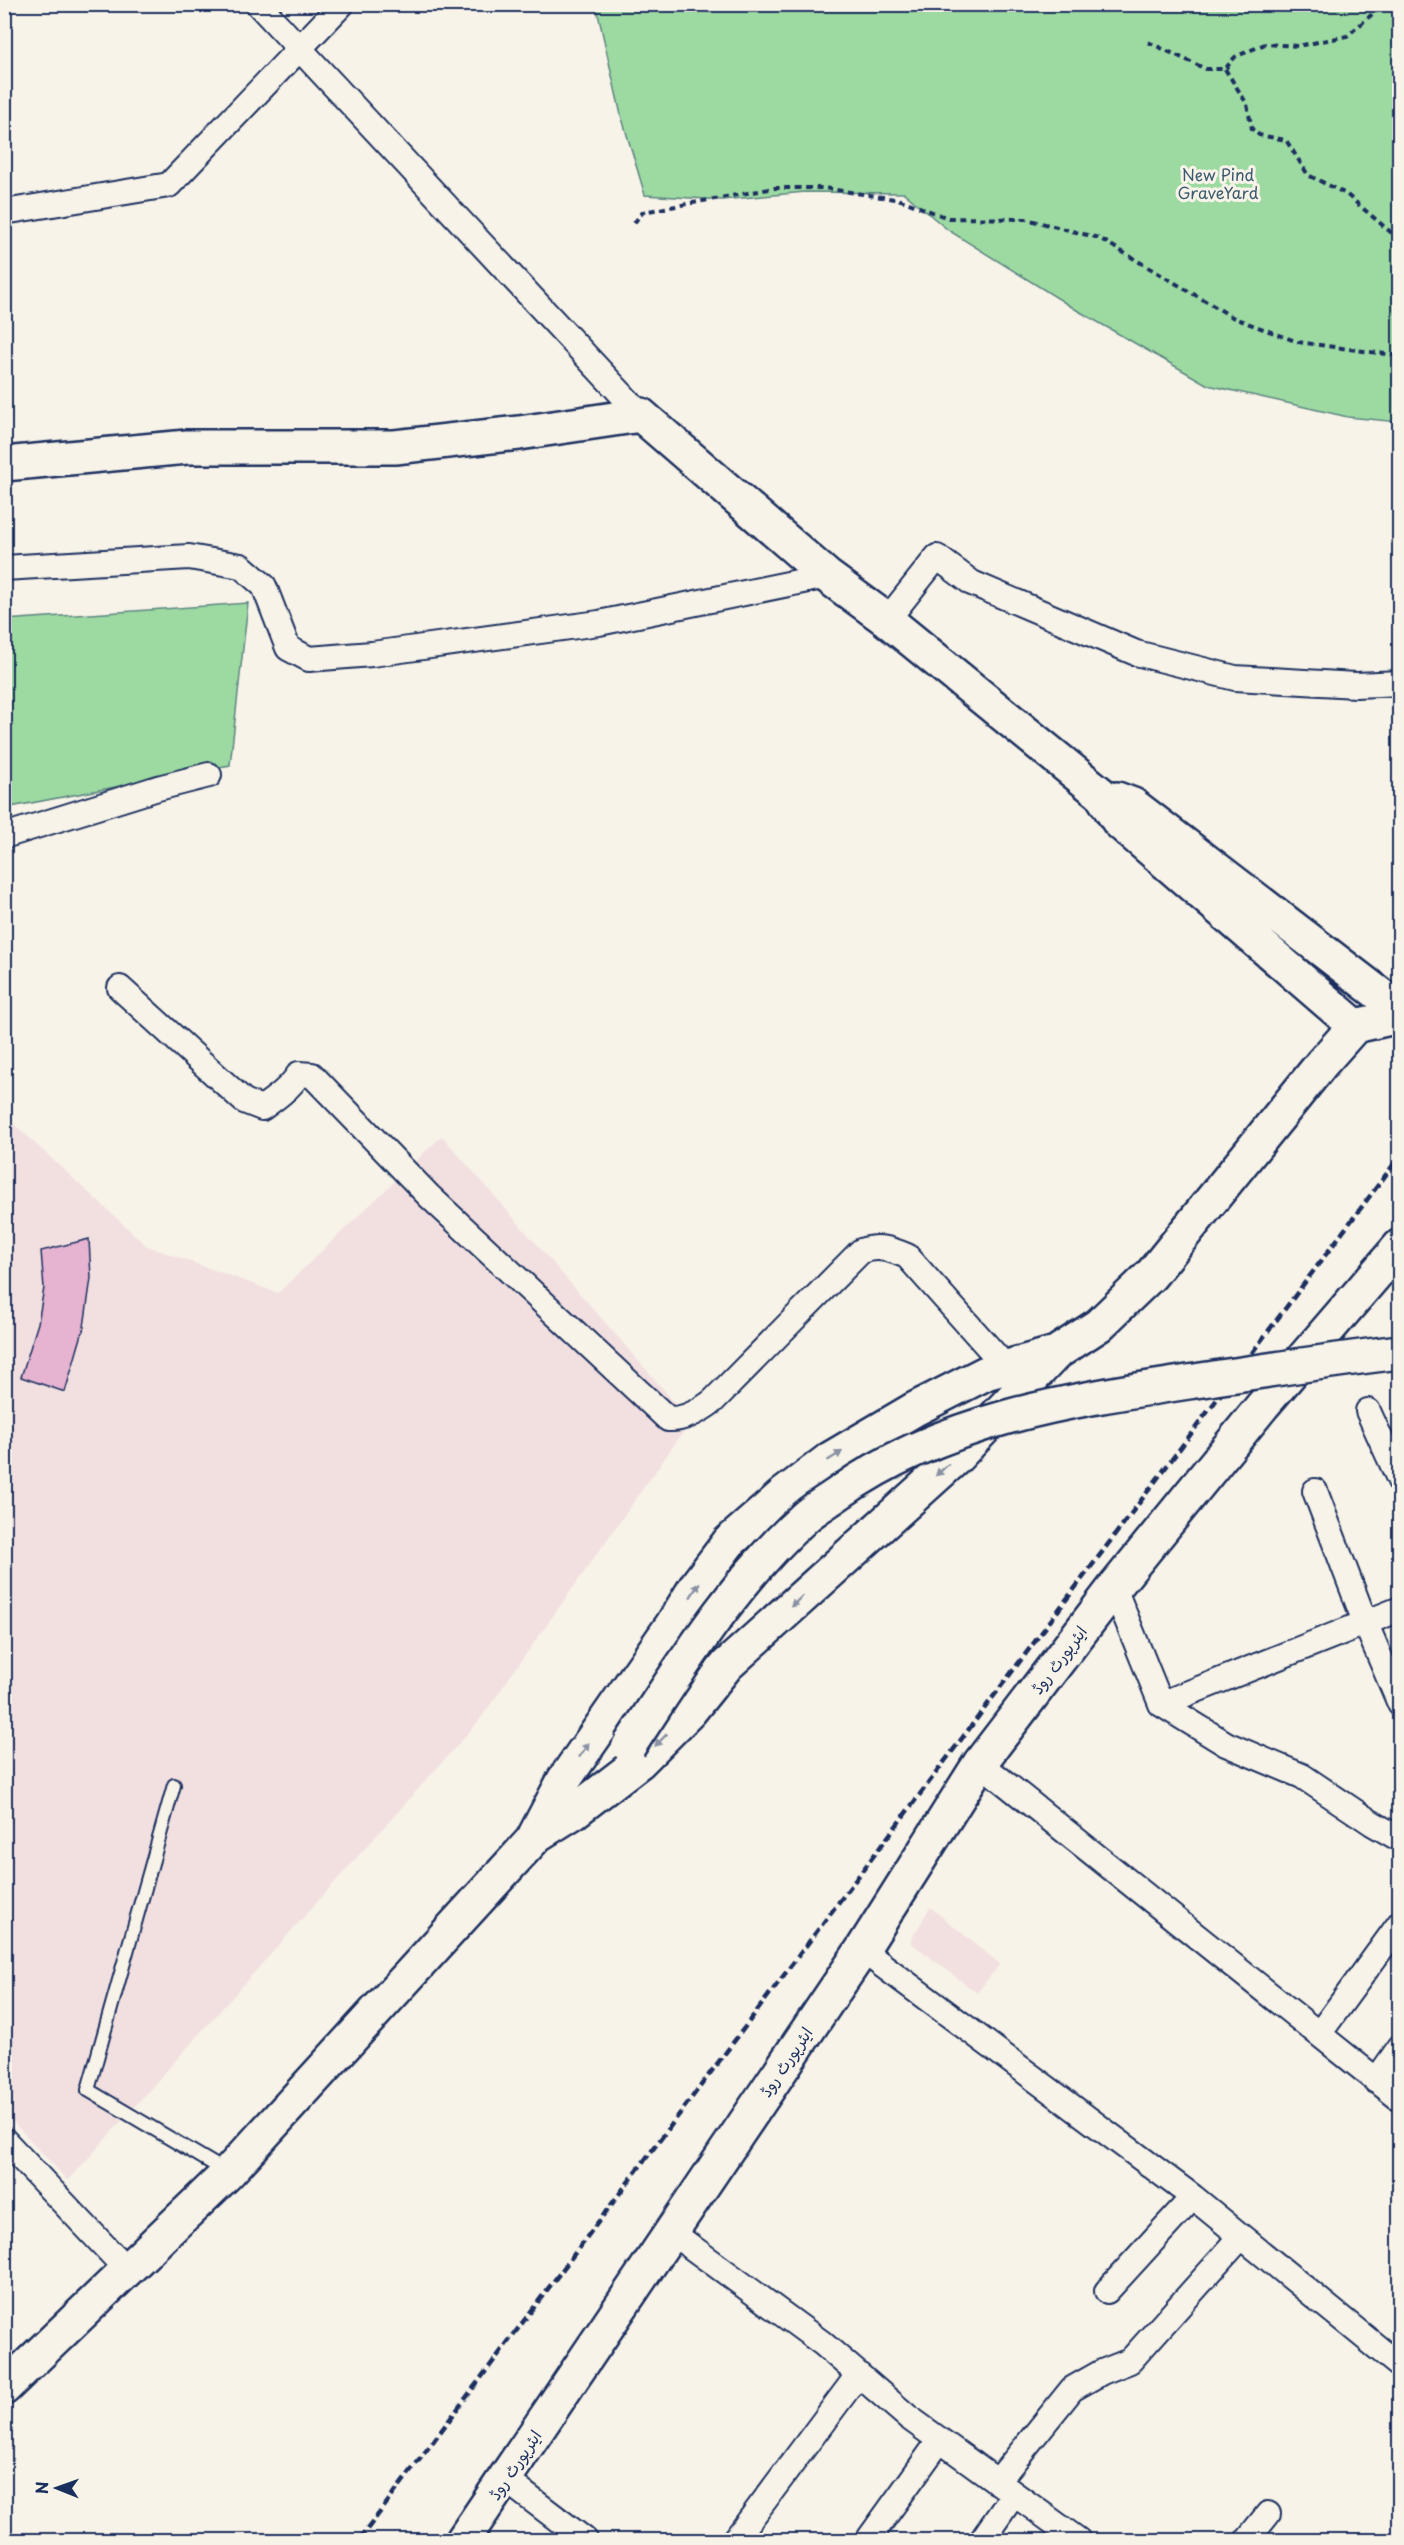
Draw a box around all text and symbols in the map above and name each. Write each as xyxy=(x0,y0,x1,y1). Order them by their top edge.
park label: New Pind GraveYard xyxy=(1178,162,1259,204)
one-way arrow xyxy=(827,1451,843,1462)
one-way arrow xyxy=(935,1463,950,1476)
one-way arrow xyxy=(689,1581,700,1598)
one-way arrow xyxy=(790,1593,804,1607)
street label: ایئرپورٹ روڈ xyxy=(1025,1620,1092,1699)
one-way arrow xyxy=(654,1733,669,1747)
one-way arrow xyxy=(578,1742,589,1758)
street label: ایئرپورٹ روڈ xyxy=(753,2022,817,2101)
street label: ایئرپورٹ روڈ xyxy=(482,2425,546,2504)
north arrow xyxy=(27,2458,87,2518)
text: N xyxy=(29,2481,53,2494)

